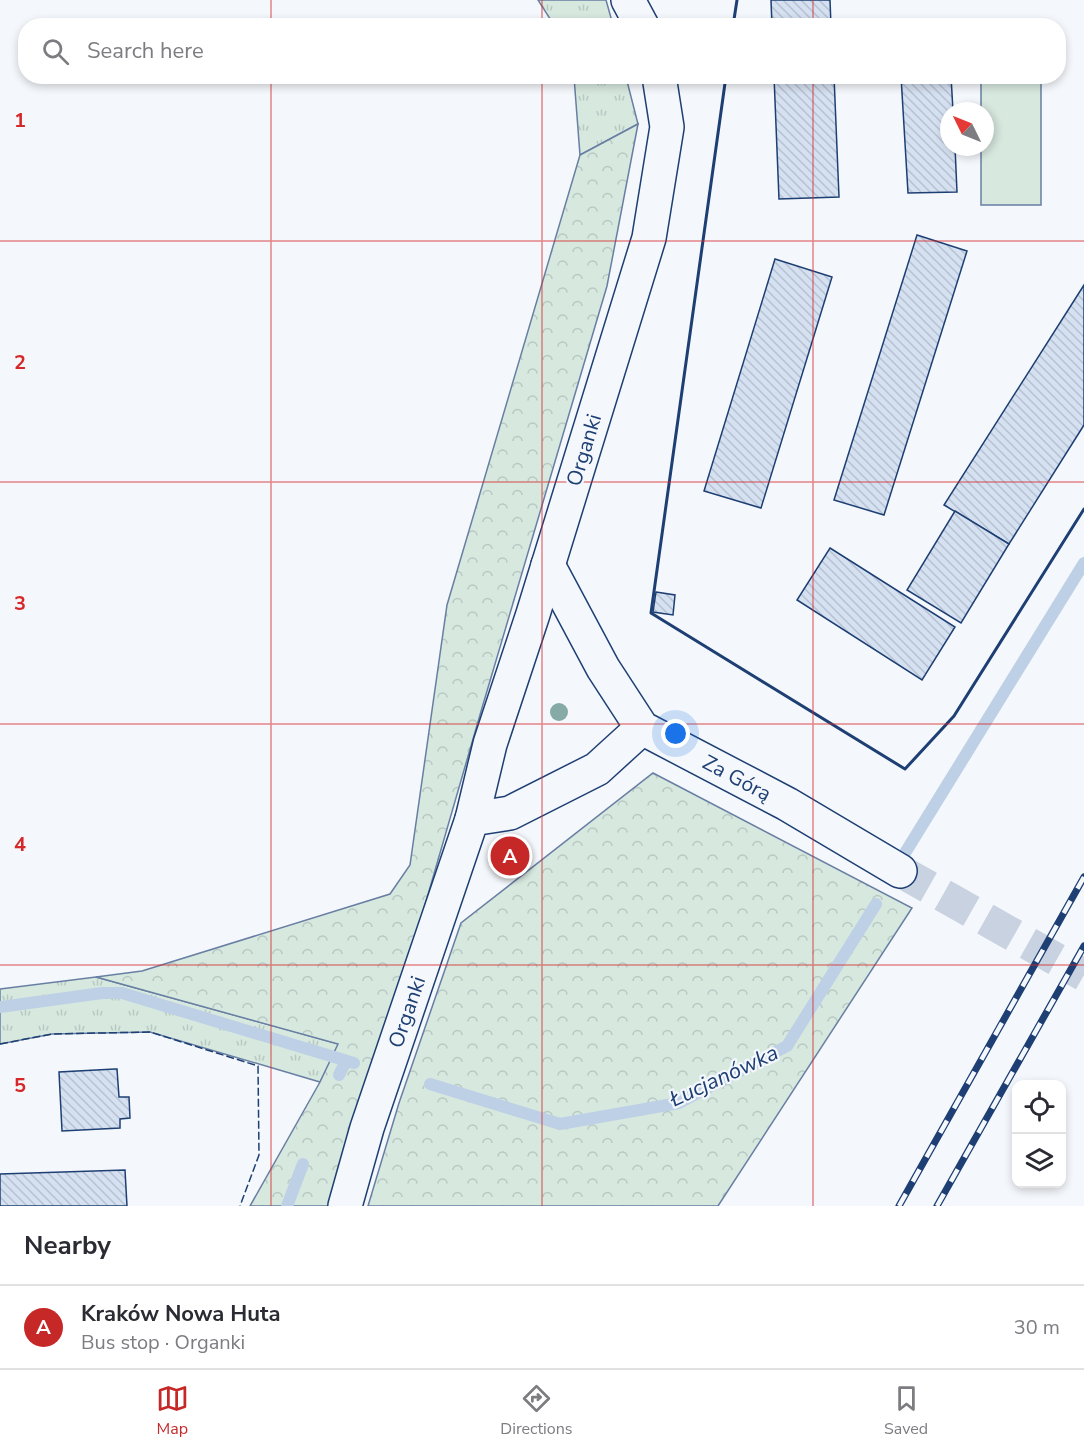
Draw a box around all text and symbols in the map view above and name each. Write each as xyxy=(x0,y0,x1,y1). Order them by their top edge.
search box xyxy=(18,18,1066,84)
icon: search xyxy=(39,35,72,68)
text: Search here xyxy=(87,36,204,66)
north arrow xyxy=(940,102,994,156)
text: 1 xyxy=(14,107,26,134)
text: 2 xyxy=(14,349,26,376)
street label: Organki xyxy=(560,410,608,490)
text: 3 xyxy=(14,590,26,617)
your location xyxy=(661,719,690,748)
street label: Za Górą xyxy=(698,748,776,808)
text: 4 xyxy=(14,831,26,858)
pin: A xyxy=(490,834,530,878)
street label: Organki xyxy=(382,972,432,1052)
water label: Łucjanówka xyxy=(664,1038,783,1115)
text: 5 xyxy=(14,1072,26,1099)
map controls xyxy=(1012,1080,1066,1188)
button: locate xyxy=(1012,1080,1066,1134)
button: layers xyxy=(1012,1134,1066,1188)
text: Nearby xyxy=(24,1228,111,1263)
text: Kraków Nowa Huta xyxy=(81,1299,281,1329)
text: A xyxy=(36,1314,51,1341)
text: 30 m xyxy=(1014,1314,1060,1341)
text: Bus stop · Organki xyxy=(81,1329,245,1356)
tab: Map xyxy=(156,1382,189,1440)
tab: Directions xyxy=(500,1382,572,1440)
tab: Saved xyxy=(884,1382,928,1440)

